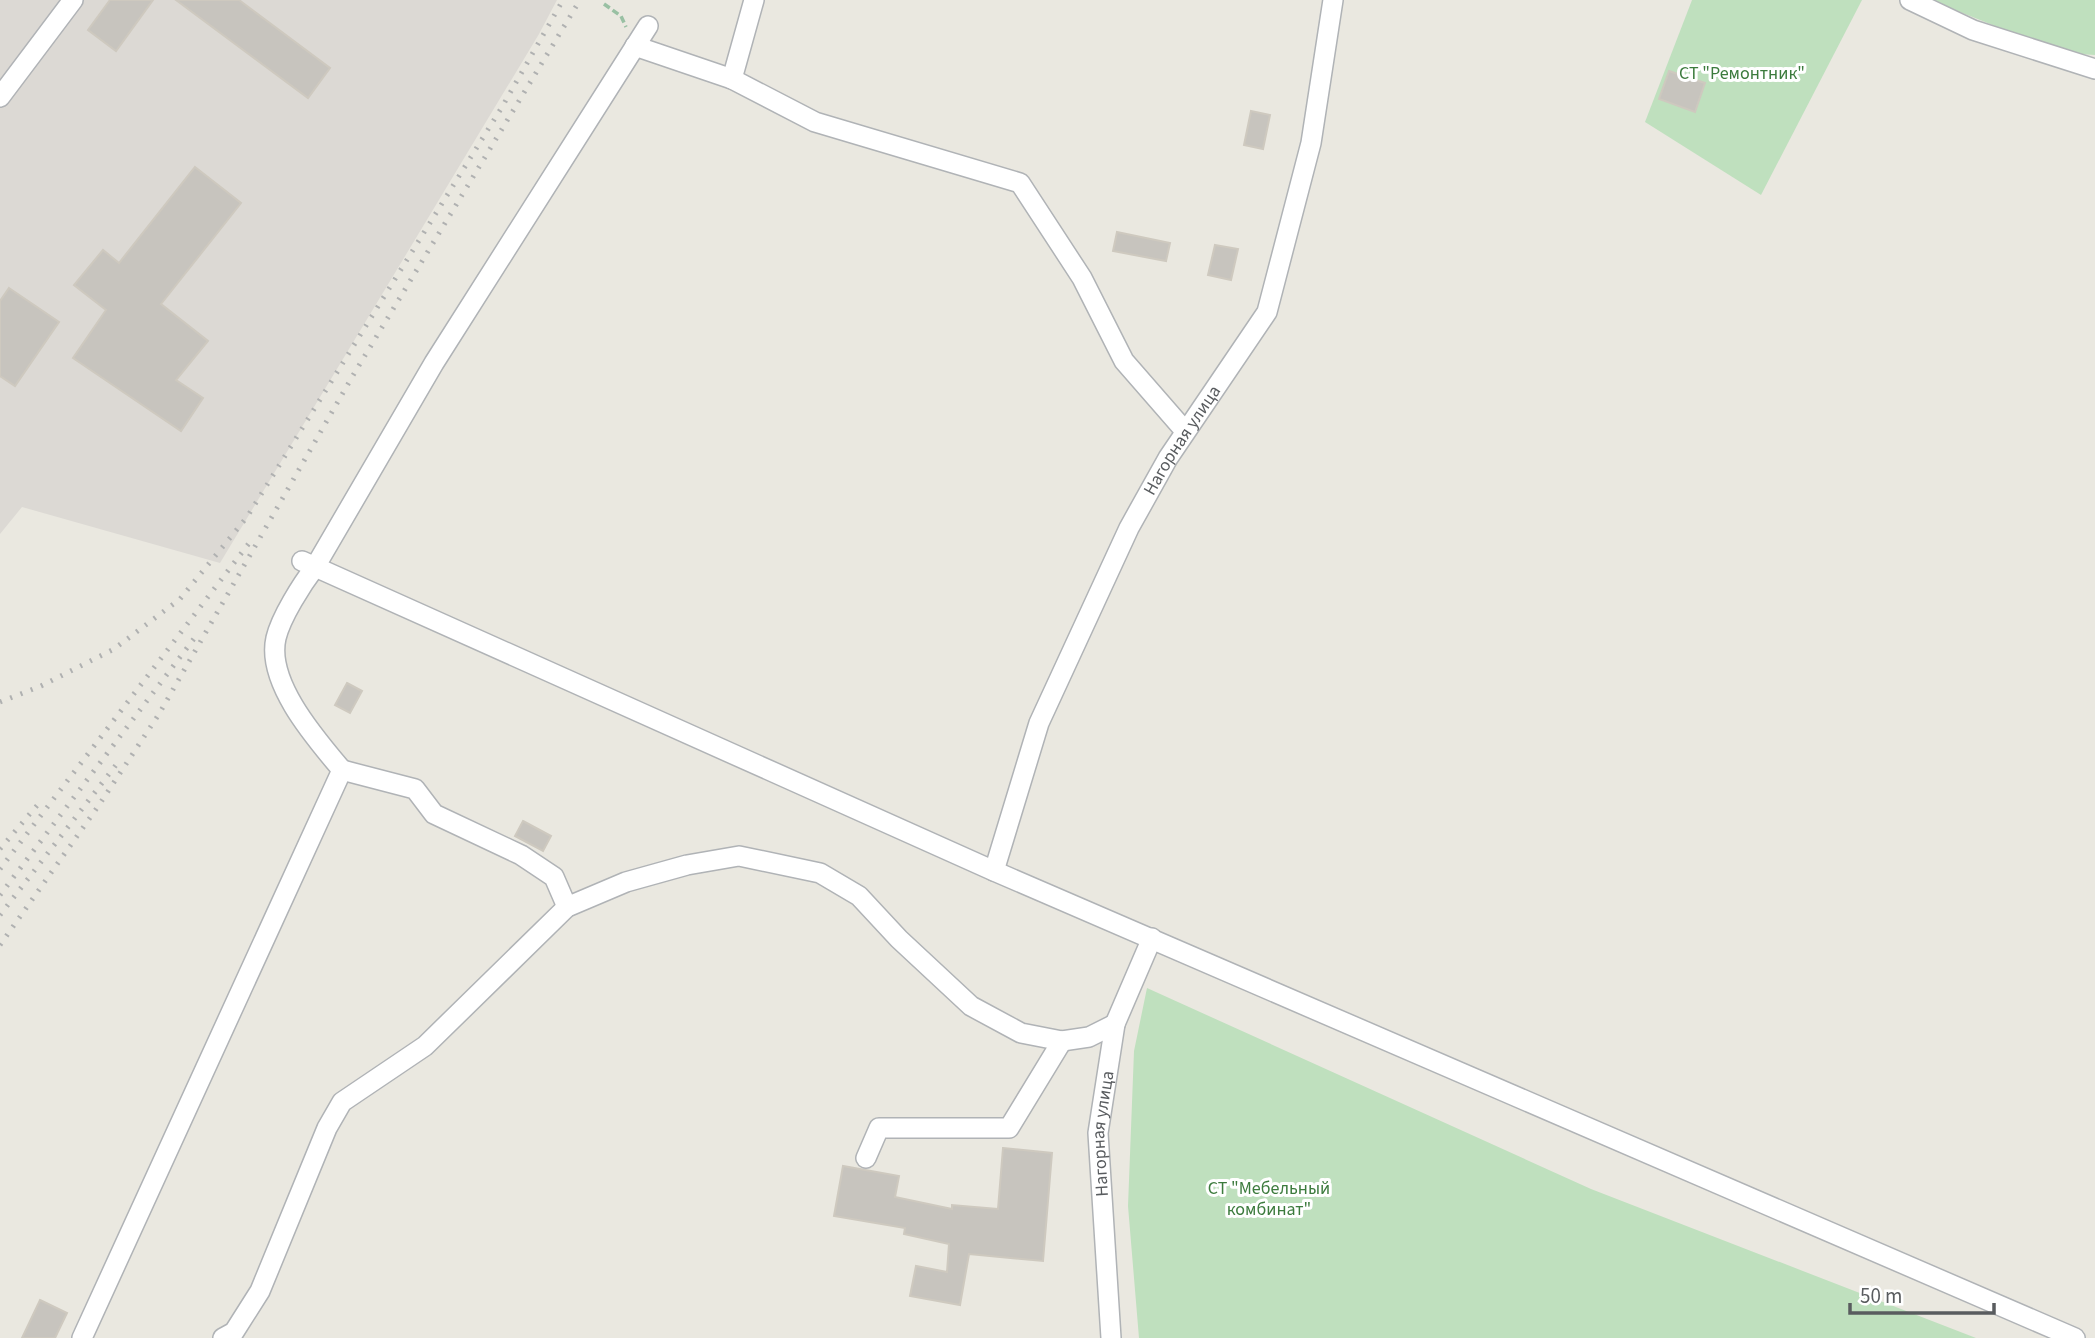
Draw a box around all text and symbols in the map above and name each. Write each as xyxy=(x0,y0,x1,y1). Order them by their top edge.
park label: СТ "Ремонтник" xyxy=(1679,61,1805,86)
street label: Нагорная улица xyxy=(1138,380,1227,500)
street label: Нагорная улица xyxy=(1086,1069,1121,1197)
park label: СТ "Мебельный комбинат" xyxy=(1208,1176,1330,1222)
scale bar xyxy=(1850,1272,1994,1316)
text: 50 m xyxy=(1860,1281,1902,1311)

